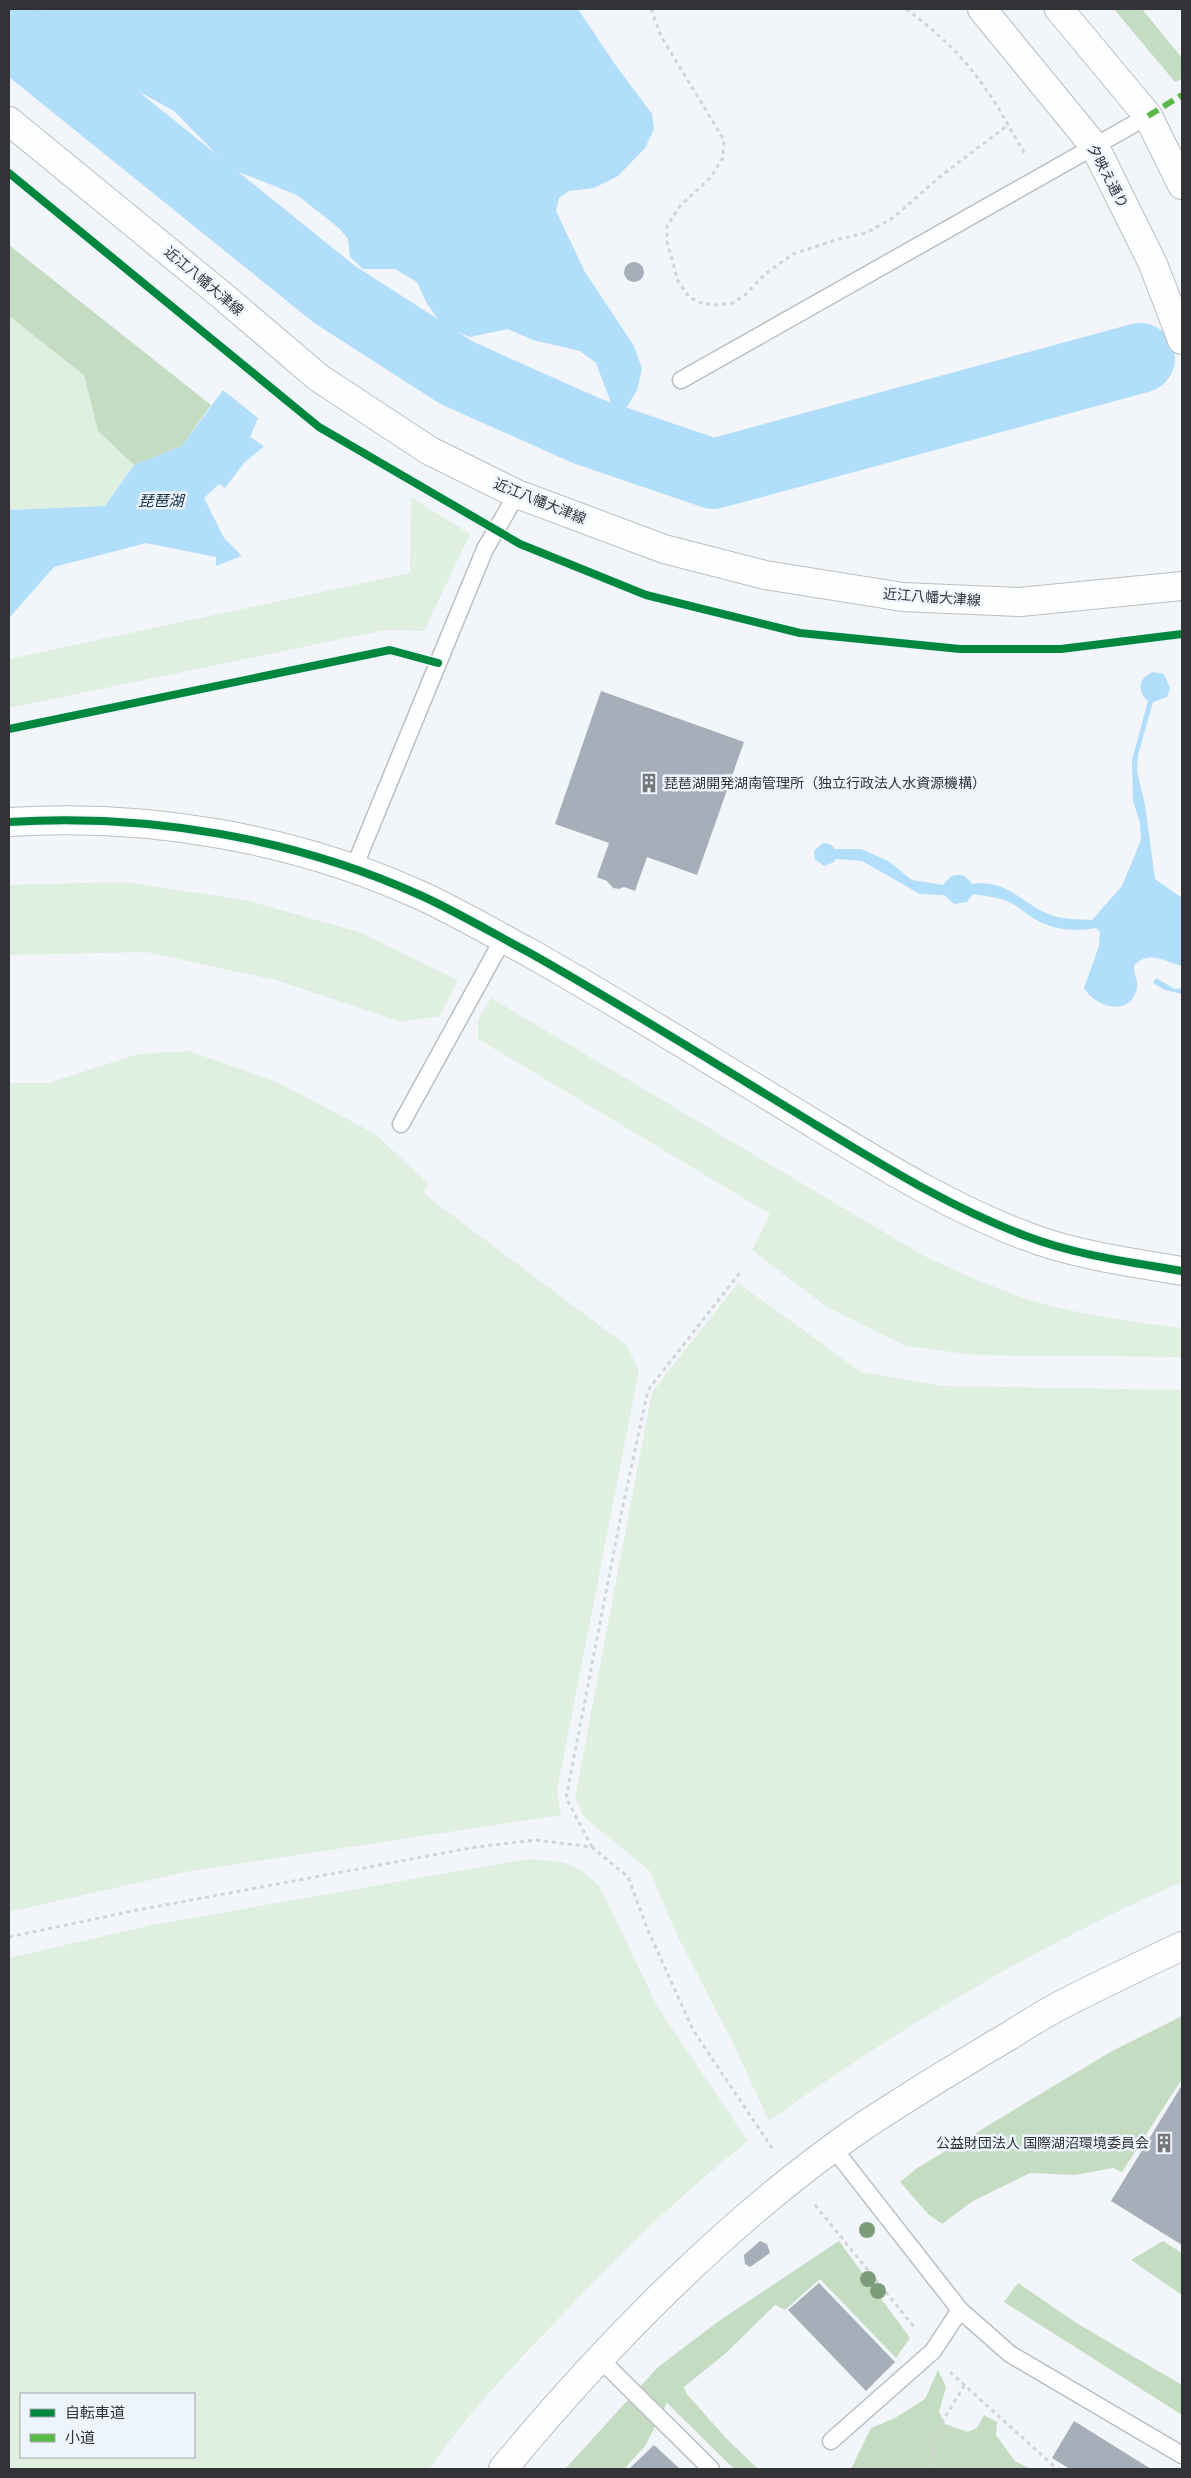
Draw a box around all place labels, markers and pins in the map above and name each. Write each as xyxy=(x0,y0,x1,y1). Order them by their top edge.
building icon: 琵琶湖開発湖南管理所（独立行政法人水資源機構） xyxy=(638,772,660,794)
place label: 琵琶湖開発湖南管理所（独立行政法人水資源機構） xyxy=(664,772,986,793)
place label: 公益財団法人 国際湖沼環境委員会 xyxy=(936,2132,1149,2153)
building icon: 公益財団法人 国際湖沼環境委員会 xyxy=(1153,2132,1175,2154)

